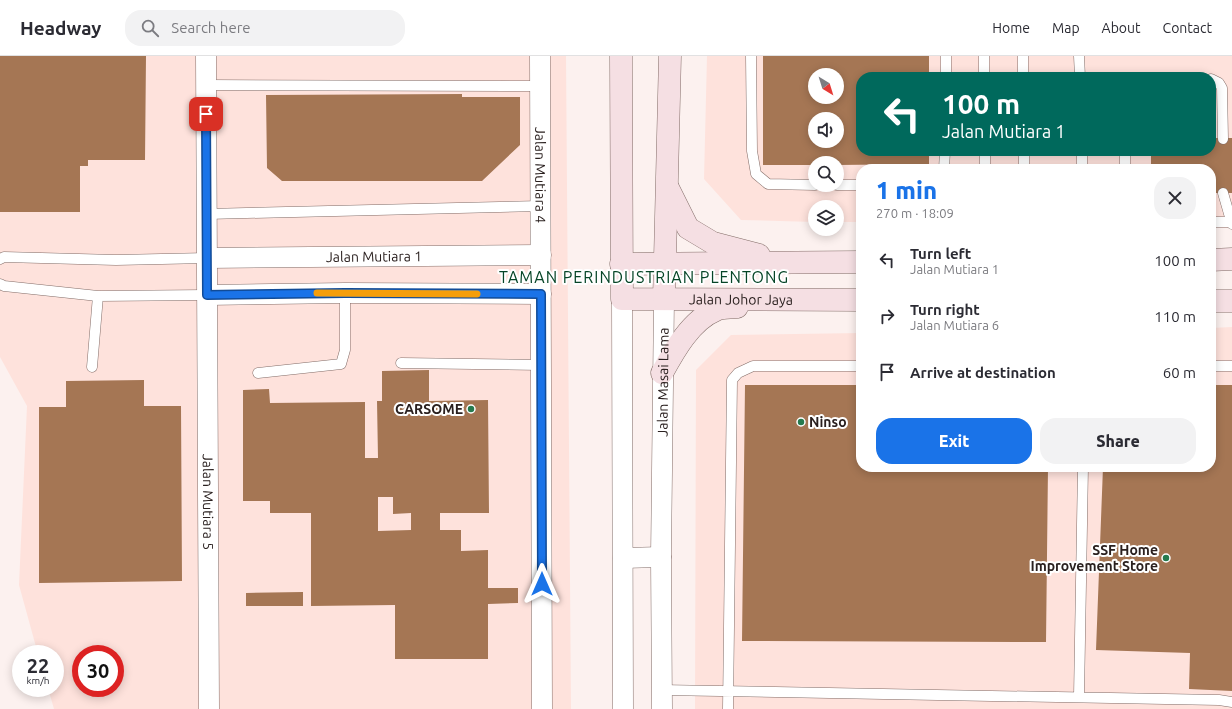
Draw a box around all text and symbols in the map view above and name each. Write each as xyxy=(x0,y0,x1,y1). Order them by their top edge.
search box xyxy=(125,10,405,46)
text: Headway xyxy=(20,17,101,39)
icon: search xyxy=(139,17,161,39)
text: Search here xyxy=(171,19,251,36)
text: Home xyxy=(992,20,1030,36)
text: Map xyxy=(1052,20,1080,36)
text: About xyxy=(1102,20,1141,36)
text: Contact xyxy=(1163,20,1212,36)
north arrow xyxy=(808,68,844,104)
map controls xyxy=(808,68,844,236)
icon: left xyxy=(876,88,928,140)
text: 100 m xyxy=(942,88,1020,119)
pin xyxy=(189,97,223,131)
icon: arrive xyxy=(195,103,217,125)
button: sound xyxy=(808,112,844,148)
text: Jalan Mutiara 1 xyxy=(942,121,1065,141)
street label: Jalan Mutiara 4 xyxy=(532,127,549,223)
button: search xyxy=(808,156,844,192)
text: 1 min xyxy=(876,177,937,204)
button: close xyxy=(1154,177,1196,219)
button: layers xyxy=(808,200,844,236)
text: 270 m · 18:09 xyxy=(876,206,954,220)
text: Turn left xyxy=(910,245,971,262)
street label: Jalan Mutiara 1 xyxy=(326,248,422,265)
icon: left xyxy=(876,249,898,271)
text: 100 m xyxy=(1154,252,1196,269)
text: Jalan Mutiara 1 xyxy=(910,262,999,276)
district label: TAMAN PERINDUSTRIAN PLENTONG xyxy=(499,268,789,286)
street label: Jalan Johor Jaya xyxy=(689,291,793,308)
text: Turn right xyxy=(910,301,980,318)
icon: right xyxy=(876,305,898,327)
text: 110 m xyxy=(1154,308,1196,325)
text: Jalan Mutiara 6 xyxy=(910,318,999,332)
street label: Jalan Masai Lama xyxy=(654,327,672,437)
icon: arrive xyxy=(876,361,898,383)
text: Arrive at destination xyxy=(910,364,1056,381)
text: 60 m xyxy=(1163,364,1196,381)
place label: CARSOME xyxy=(395,401,463,417)
marker: CARSOME xyxy=(466,404,476,414)
place label: Ninso xyxy=(809,414,847,430)
marker: Ninso xyxy=(796,417,806,427)
button: Exit xyxy=(876,418,1032,464)
button: Share xyxy=(1040,418,1196,464)
street label: Jalan Mutiara 5 xyxy=(200,454,216,550)
place label: SSF Home Improvement Store xyxy=(1030,542,1158,574)
marker: SSF Home Improvement Store xyxy=(1161,553,1171,563)
position arrow xyxy=(521,563,563,605)
speed limit sign: 30 xyxy=(72,645,124,697)
text: 22 xyxy=(27,654,49,677)
text: km/h xyxy=(26,675,50,686)

